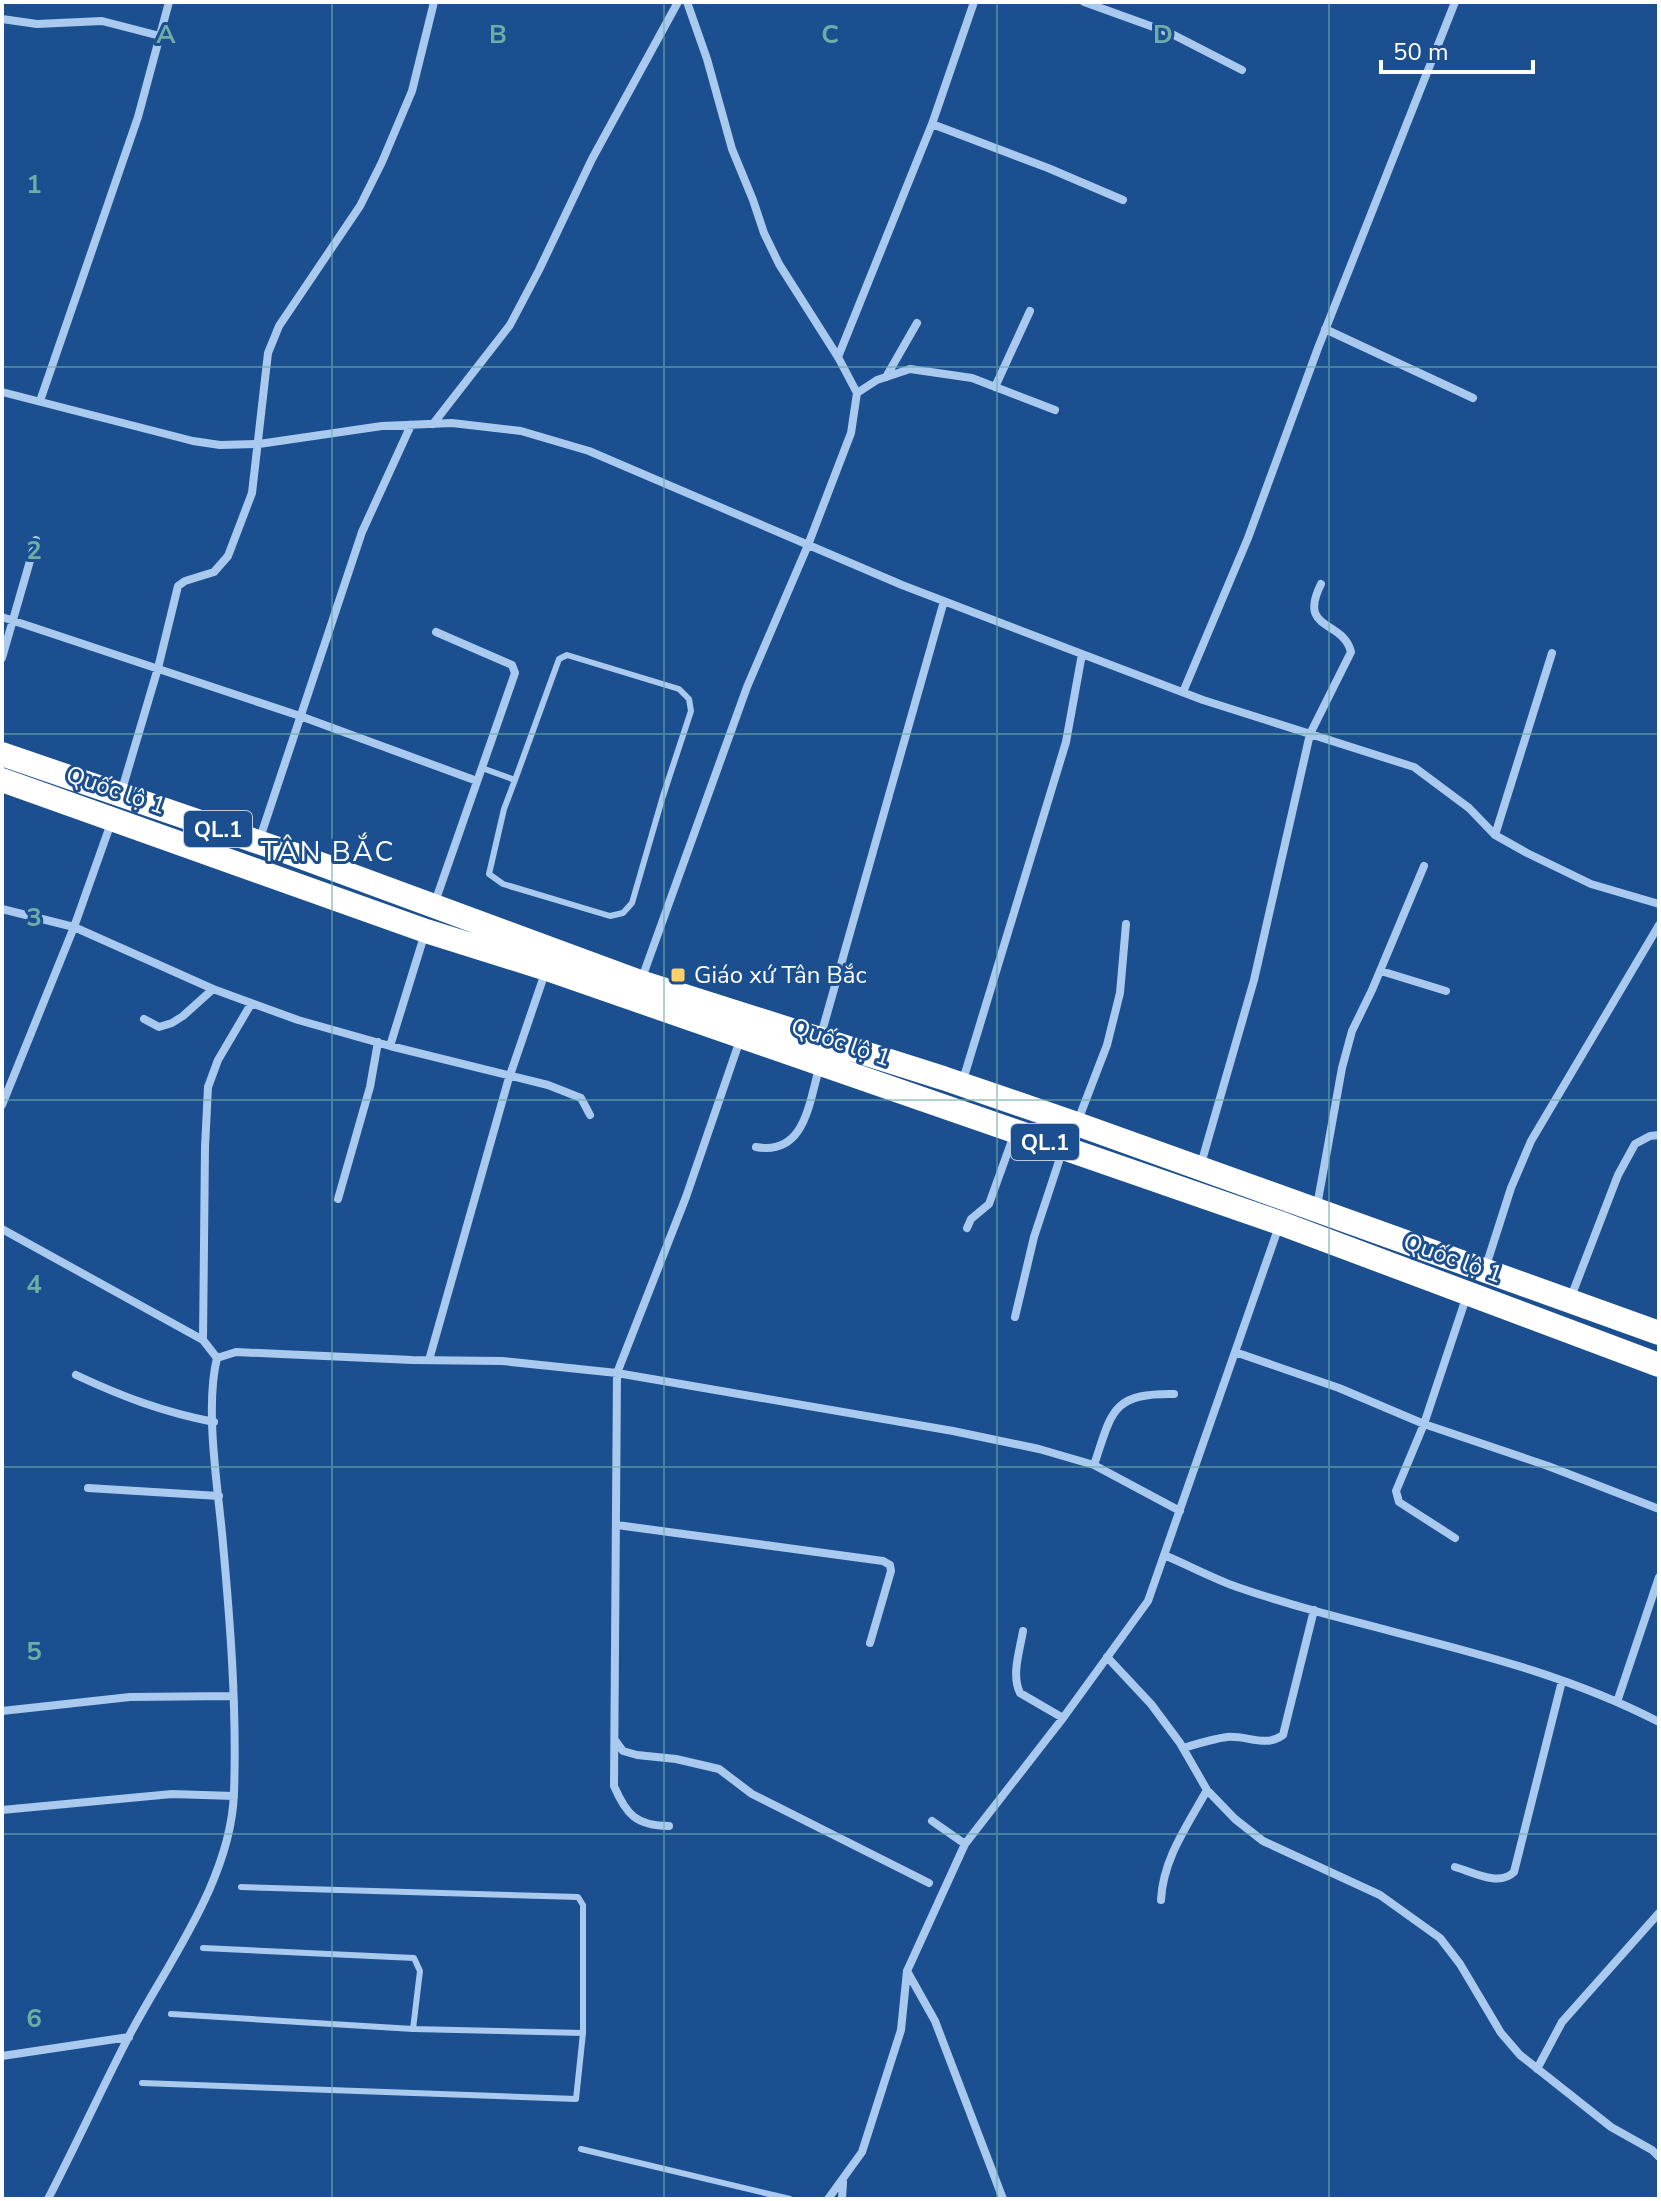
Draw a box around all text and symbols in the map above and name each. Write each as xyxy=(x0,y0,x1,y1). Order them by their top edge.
text: A xyxy=(156,17,176,52)
text: B xyxy=(489,17,507,52)
text: C xyxy=(821,17,839,52)
text: D xyxy=(1153,17,1173,52)
scale bar xyxy=(1381,24,1533,74)
text: 50 m xyxy=(1393,36,1449,68)
text: 1 xyxy=(26,167,42,202)
text: 2 xyxy=(26,533,42,568)
street label: Quốc lộ 1 xyxy=(62,758,170,822)
road number: QL.1 xyxy=(184,811,252,847)
district label: TÂN BẮC xyxy=(261,832,395,871)
text: 3 xyxy=(26,900,42,935)
place label: Giáo xứ Tân Bắc xyxy=(694,959,867,991)
marker: Giáo xứ Tân Bắc xyxy=(669,966,687,984)
street label: Quốc lộ 1 xyxy=(787,1010,895,1074)
road number: QL.1 xyxy=(1011,1124,1079,1160)
street label: Quốc lộ 1 xyxy=(1399,1225,1507,1291)
text: 4 xyxy=(26,1267,42,1302)
text: 5 xyxy=(26,1634,42,1669)
text: 6 xyxy=(26,2001,42,2036)

